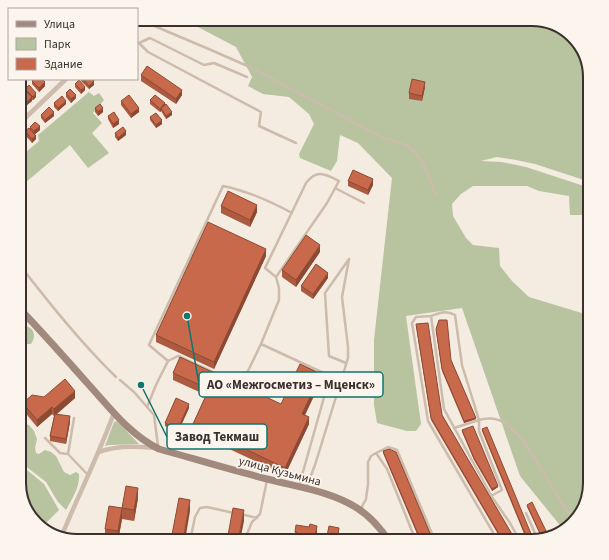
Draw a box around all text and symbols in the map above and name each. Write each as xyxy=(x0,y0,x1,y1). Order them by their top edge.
legend xyxy=(8,8,138,80)
text: Улица xyxy=(44,16,75,33)
text: Парк xyxy=(44,36,70,53)
text: Здание xyxy=(44,56,83,73)
callout: АО «Межгосметиз – Мценск» xyxy=(199,372,383,397)
text: АО «Межгосметиз – Мценск» xyxy=(206,376,375,394)
callout: Завод Текмаш xyxy=(167,424,267,449)
text: Завод Текмаш xyxy=(175,428,259,446)
street label: улица Кузьмина xyxy=(237,452,323,491)

